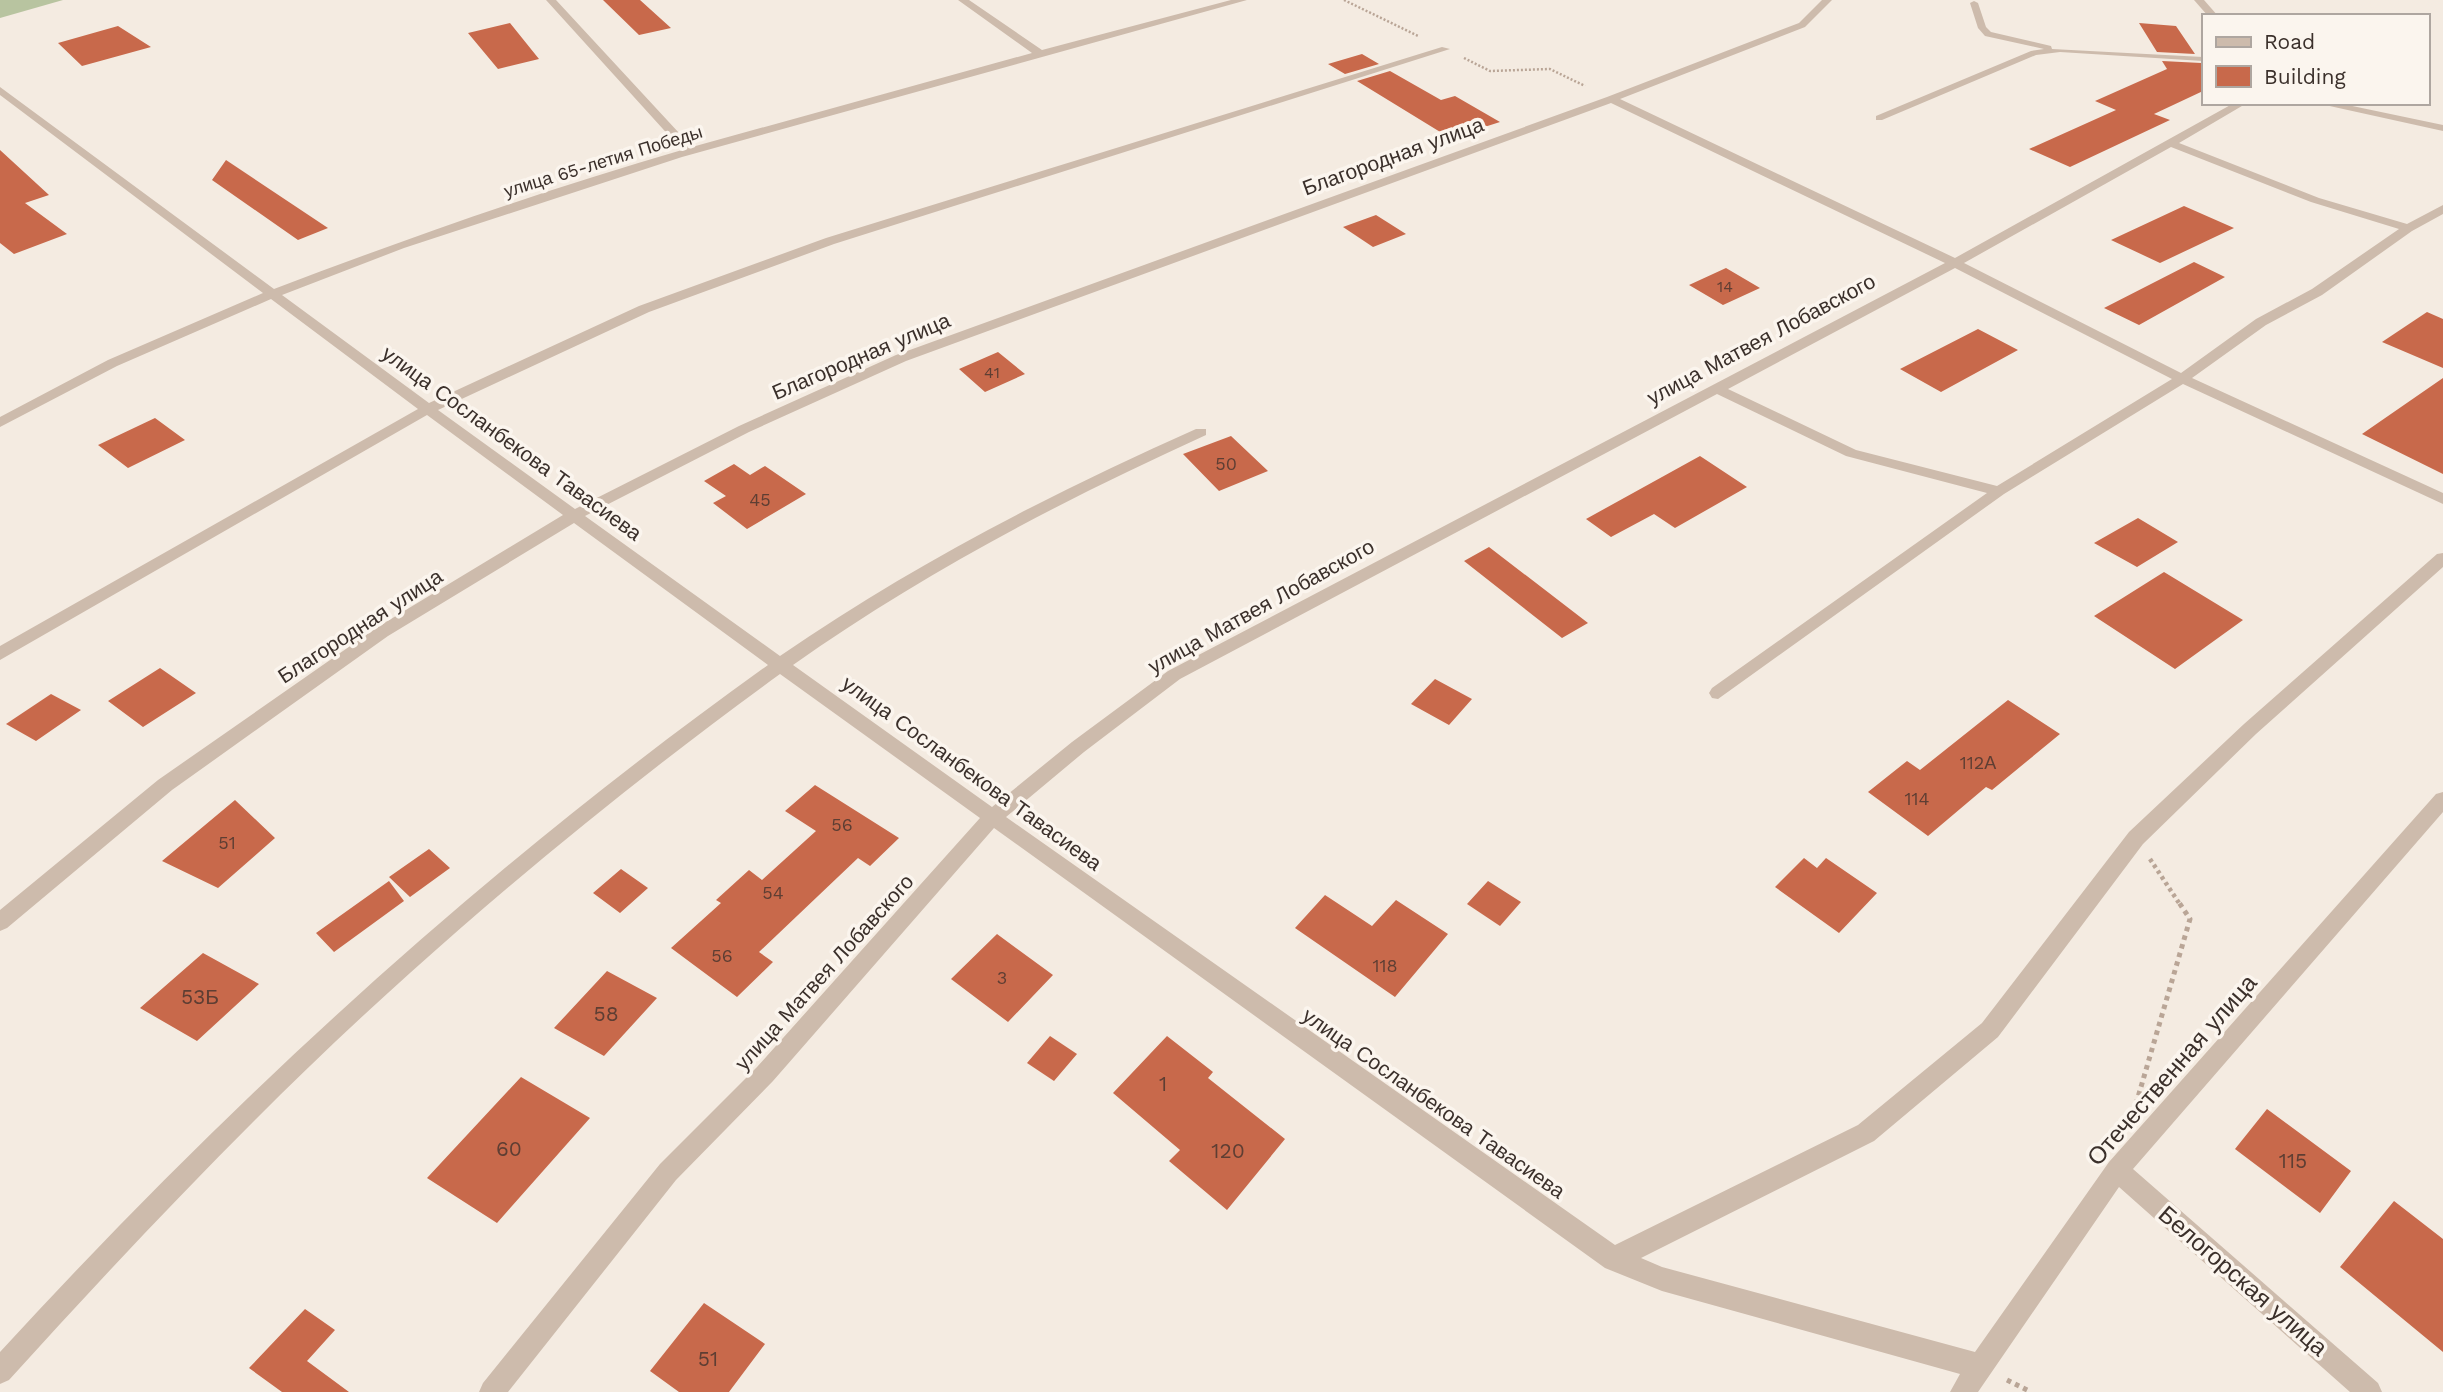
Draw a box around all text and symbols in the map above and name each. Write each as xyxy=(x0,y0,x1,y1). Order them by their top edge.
legend xyxy=(2202,14,2429,105)
text: Road xyxy=(2264,29,2315,54)
text: Building xyxy=(2264,64,2346,89)
street label: Благородная улица xyxy=(1299,111,1487,200)
street label: улица 65-летия Победы xyxy=(501,121,705,201)
street label: улица Матвея Лобавского xyxy=(1643,268,1879,410)
house number: 14 xyxy=(1717,277,1733,296)
street label: Благородная улица xyxy=(768,307,954,405)
street label: улица Сосланбекова Тавасиева xyxy=(377,340,647,546)
house number: 41 xyxy=(984,363,1000,382)
house number: 50 xyxy=(1215,453,1237,474)
house number: 45 xyxy=(749,489,771,510)
street label: улица Матвея Лобавского xyxy=(1144,533,1378,679)
street label: Благородная улица xyxy=(273,563,447,689)
street label: улица Сосланбекова Тавасиева xyxy=(837,670,1107,876)
house number: 112А xyxy=(1960,752,1996,773)
house number: 114 xyxy=(1904,788,1930,809)
house number: 56 xyxy=(831,814,853,835)
house number: 51 xyxy=(218,832,236,853)
street label: улица Матвея Лобавского xyxy=(730,869,918,1075)
house number: 54 xyxy=(762,882,784,903)
house number: 56 xyxy=(711,945,733,966)
house number: 118 xyxy=(1372,955,1398,976)
house number: 3 xyxy=(997,967,1007,988)
street label: Отечественная улица xyxy=(2082,968,2263,1171)
house number: 53Б xyxy=(181,984,219,1009)
house number: 58 xyxy=(593,1001,619,1026)
street label: улица Сосланбекова Тавасиева xyxy=(1298,1002,1570,1204)
house number: 1 xyxy=(1159,1071,1167,1096)
house number: 60 xyxy=(496,1136,522,1161)
house number: 120 xyxy=(1211,1138,1245,1163)
house number: 115 xyxy=(2279,1148,2307,1173)
street label: Белогорская улица xyxy=(2153,1200,2334,1362)
house number: 51 xyxy=(698,1346,718,1371)

